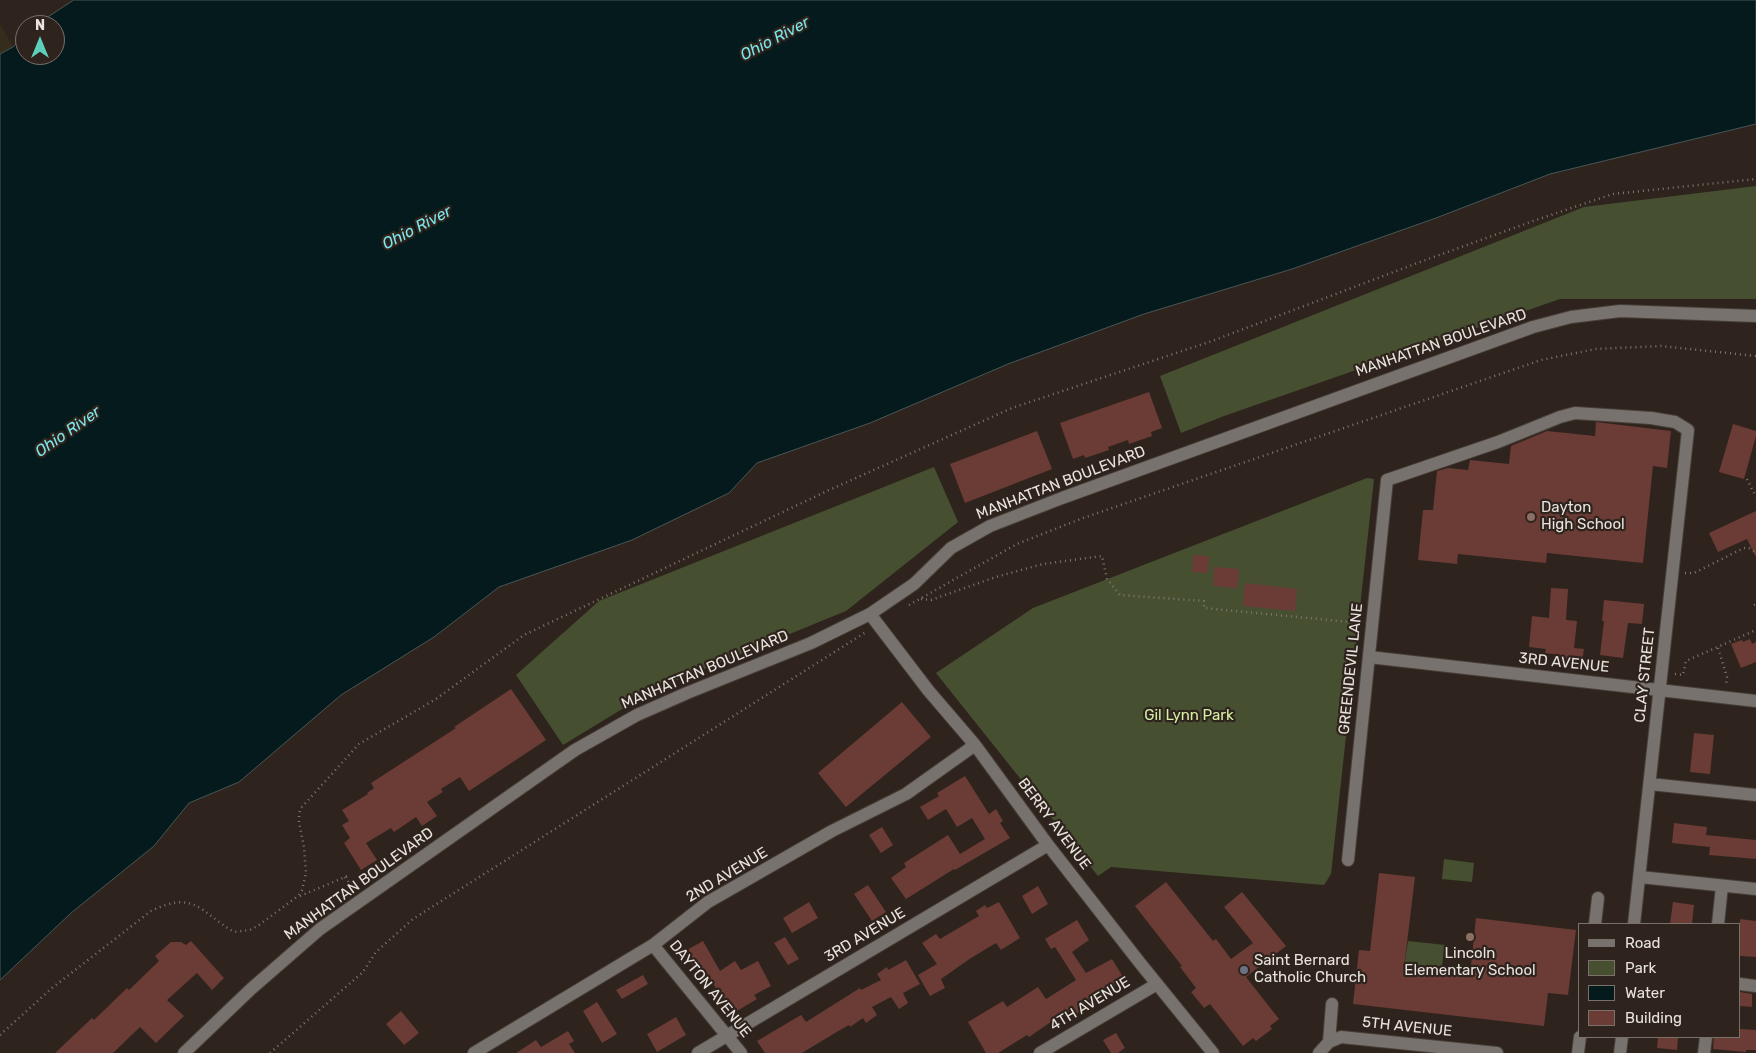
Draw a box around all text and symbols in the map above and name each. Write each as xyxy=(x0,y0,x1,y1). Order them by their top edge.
water label: Ohio River xyxy=(737,13,813,65)
north arrow xyxy=(15,15,65,65)
text: N xyxy=(35,17,45,34)
water label: Ohio River xyxy=(379,202,455,254)
street label: MANHATTAN BOULEVARD xyxy=(1353,305,1529,381)
water label: Ohio River xyxy=(32,402,104,462)
street label: MANHATTAN BOULEVARD xyxy=(974,442,1148,524)
place label: Dayton High School xyxy=(1541,499,1625,534)
marker: Dayton High School xyxy=(1525,511,1537,523)
street label: GREENDEVIL LANE xyxy=(1335,602,1367,736)
street label: MANHATTAN BOULEVARD xyxy=(619,627,791,713)
street label: CLAY STREET xyxy=(1631,627,1659,723)
street label: 3RD AVENUE xyxy=(1518,649,1610,677)
park label: Gil Lynn Park xyxy=(1144,707,1234,725)
street label: BERRY AVENUE xyxy=(1014,775,1094,873)
street label: MANHATTAN BOULEVARD xyxy=(281,824,437,944)
street label: 2ND AVENUE xyxy=(683,844,771,906)
street label: 3RD AVENUE xyxy=(821,904,909,966)
legend xyxy=(1578,923,1741,1038)
marker: Lincoln Elementary School xyxy=(1464,931,1476,943)
text: Road xyxy=(1625,934,1661,952)
street label: DAYTON AVENUE xyxy=(665,937,755,1041)
place label: Lincoln Elementary School xyxy=(1404,945,1536,980)
place label: Saint Bernard Catholic Church xyxy=(1254,952,1366,987)
text: Park xyxy=(1625,959,1656,977)
marker: Saint Bernard Catholic Church xyxy=(1238,964,1250,976)
street label: 4TH AVENUE xyxy=(1047,973,1133,1035)
text: Water xyxy=(1625,984,1665,1002)
text: Building xyxy=(1625,1009,1682,1027)
street label: 5TH AVENUE xyxy=(1361,1013,1453,1041)

